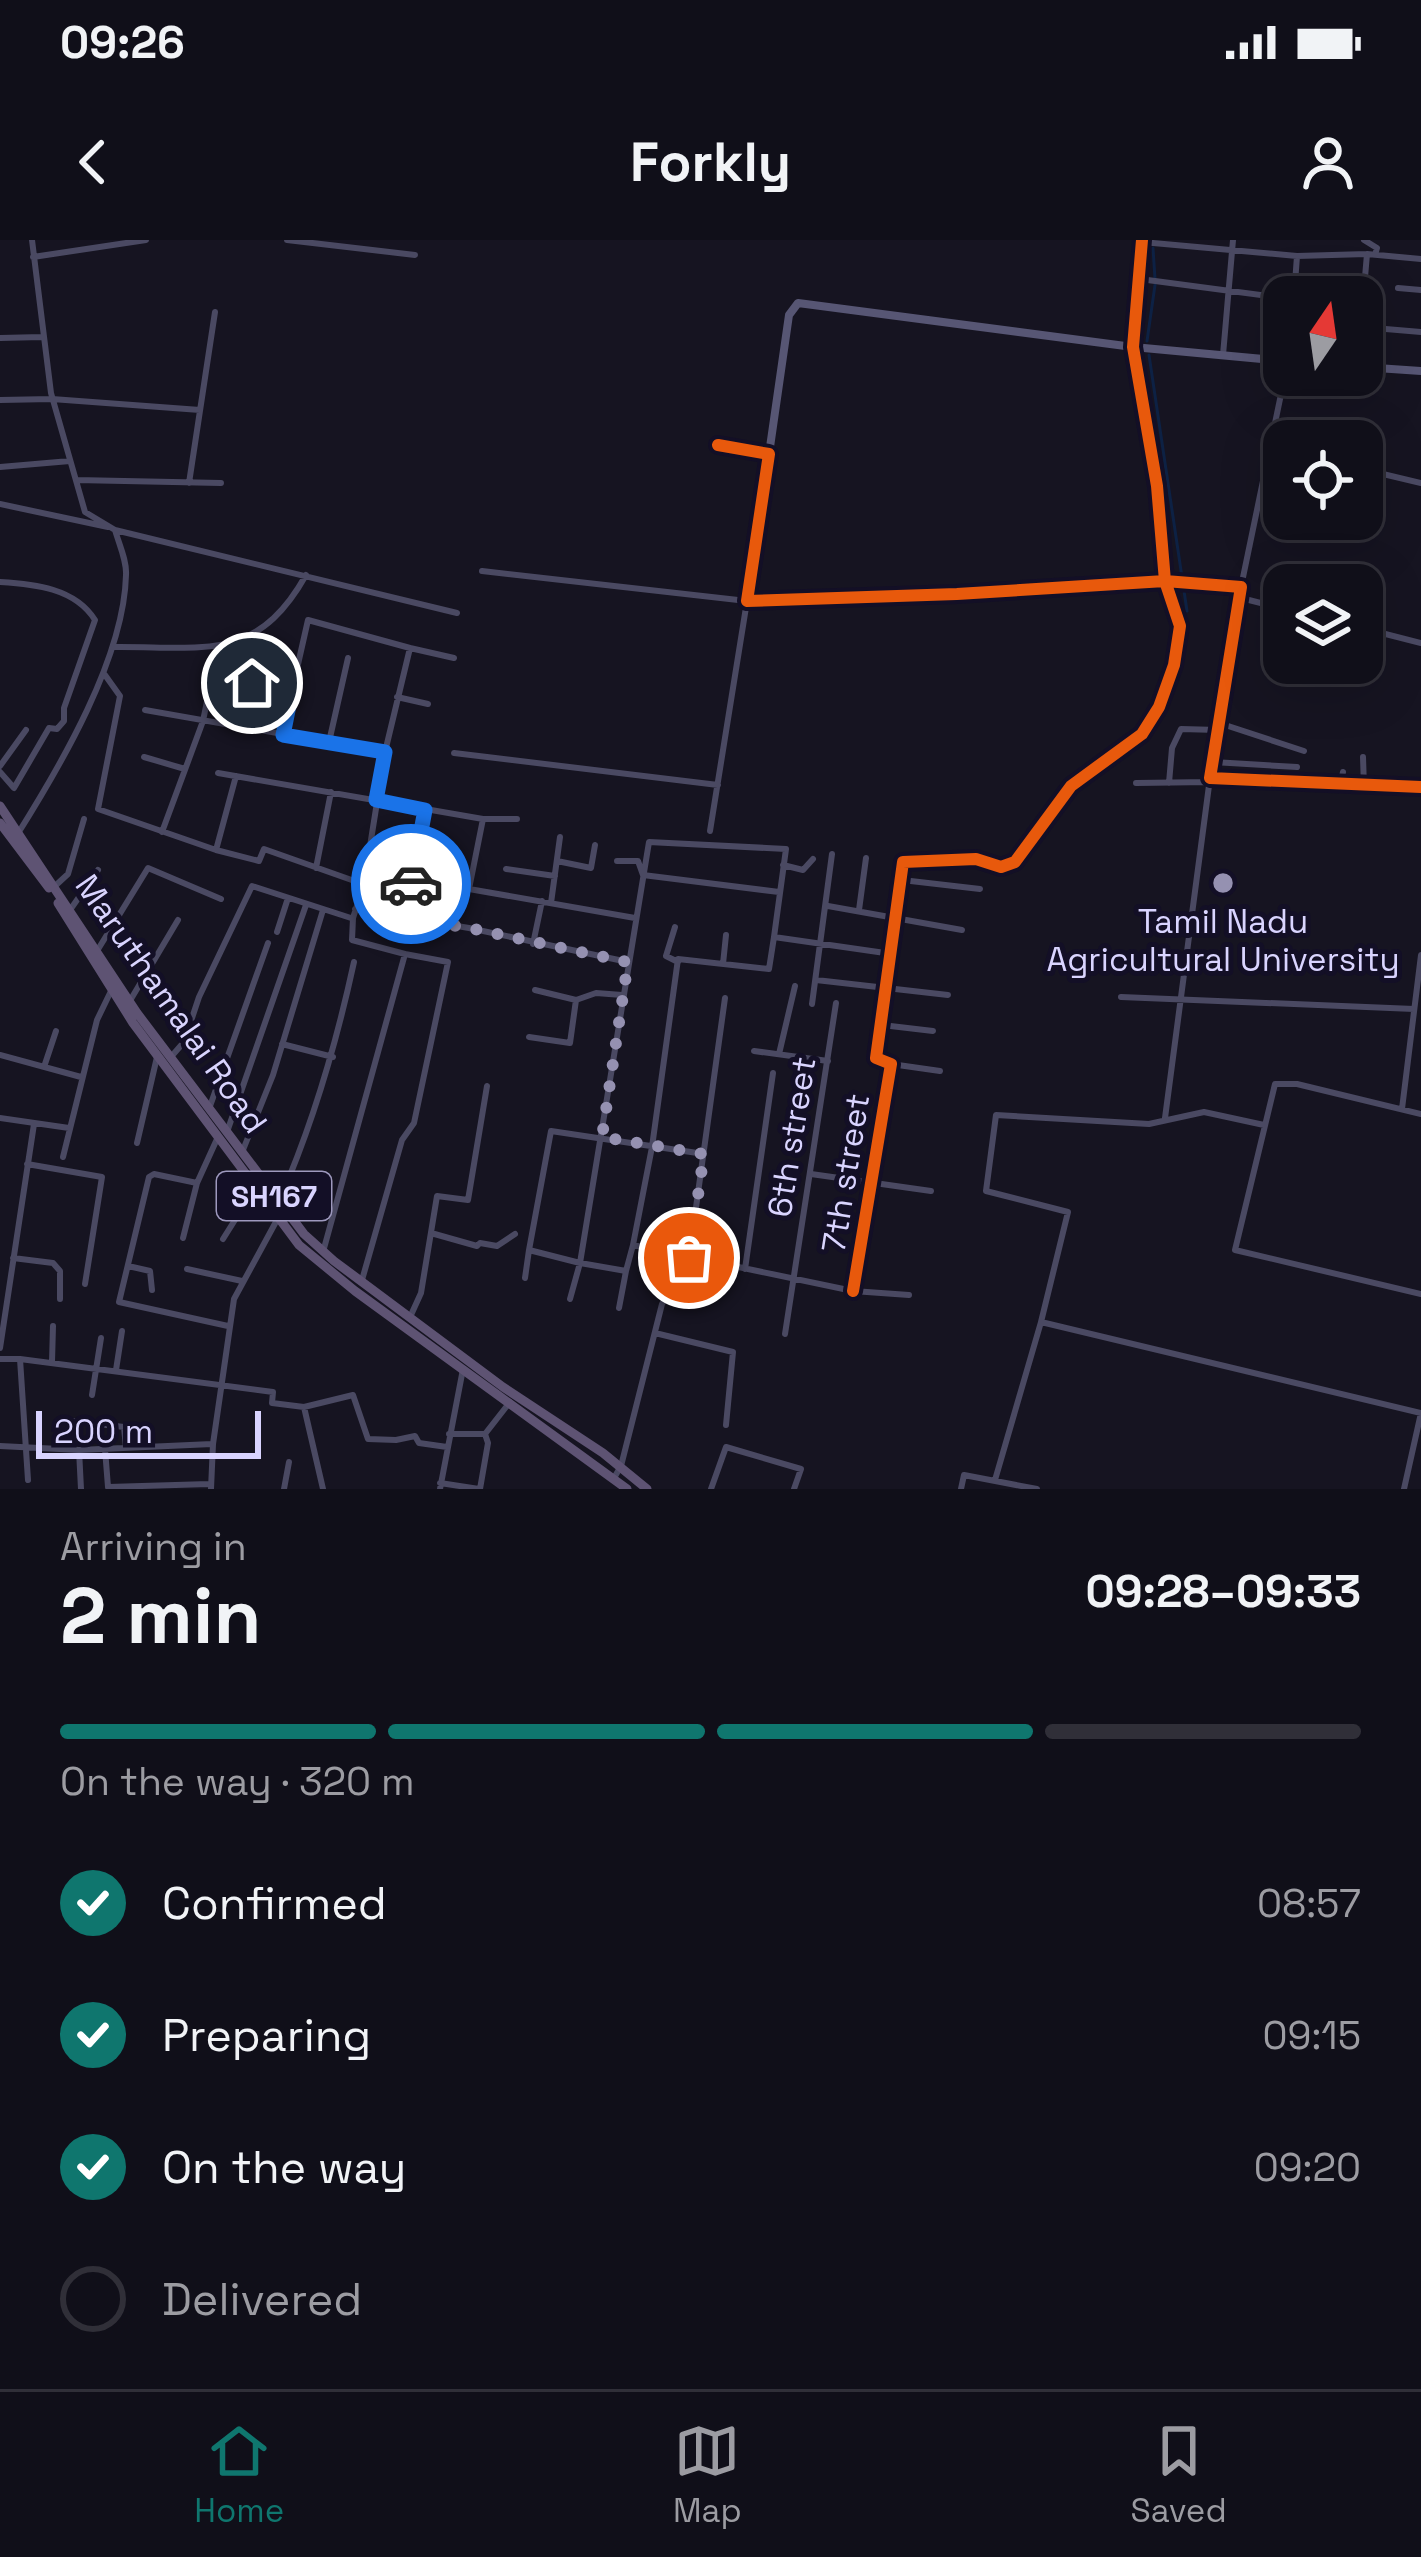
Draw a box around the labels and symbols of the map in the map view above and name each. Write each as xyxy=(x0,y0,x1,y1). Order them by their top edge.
north arrow xyxy=(1263,276,1383,396)
pin xyxy=(201,632,303,734)
courier xyxy=(351,824,471,944)
street label: Maruthamalai Road xyxy=(66,866,276,1142)
marker: Tamil Nadu Agricultural University xyxy=(1210,870,1236,896)
place label: Tamil Nadu Agricultural University xyxy=(1046,901,1400,981)
street label: 6th street xyxy=(759,1054,825,1220)
street label: 7th street xyxy=(813,1091,879,1255)
road number: SH167 xyxy=(217,1172,331,1220)
pin xyxy=(638,1207,740,1309)
scale bar xyxy=(36,1405,261,1458)

